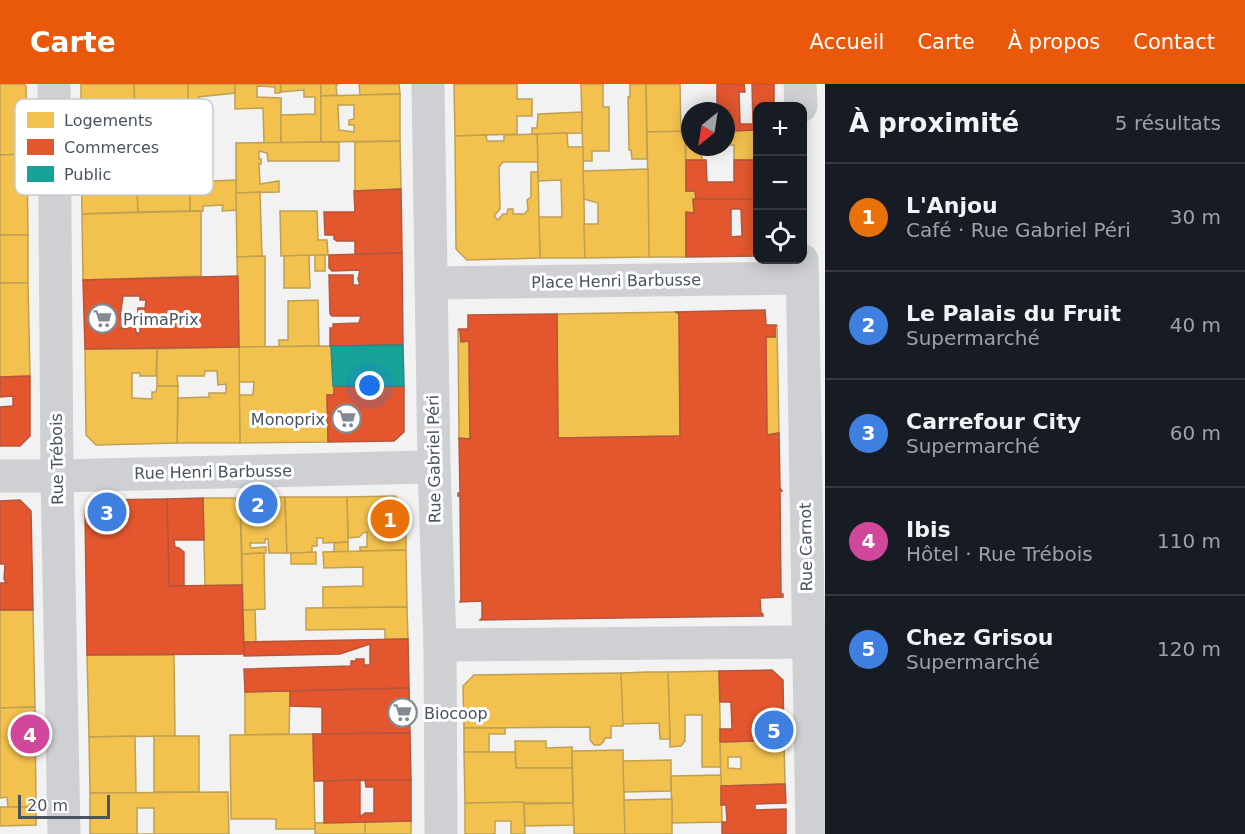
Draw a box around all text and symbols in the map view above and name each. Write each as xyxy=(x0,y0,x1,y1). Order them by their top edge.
text: Carte xyxy=(30,26,116,59)
text: Accueil xyxy=(809,30,884,54)
text: Carte xyxy=(917,30,975,54)
text: À propos xyxy=(1008,30,1100,54)
text: Contact xyxy=(1133,30,1215,54)
legend xyxy=(15,99,213,195)
north arrow xyxy=(681,102,735,156)
map controls xyxy=(753,102,807,264)
button: + xyxy=(753,102,807,156)
text: À proximité xyxy=(849,108,1019,138)
text: Logements xyxy=(64,111,153,130)
text: 5 résultats xyxy=(1115,111,1221,135)
text: Commerces xyxy=(64,138,159,157)
button: − xyxy=(753,156,807,210)
text: Public xyxy=(64,165,111,184)
text: L'Anjou xyxy=(906,193,998,218)
text: 1 xyxy=(862,205,875,229)
text: 30 m xyxy=(1170,205,1221,229)
button: locate xyxy=(753,210,807,264)
text: Café · Rue Gabriel Péri xyxy=(906,218,1131,242)
street label: Place Henri Barbusse xyxy=(531,270,701,292)
text: Le Palais du Fruit xyxy=(906,301,1121,326)
supermarket icon: PrimaPrix xyxy=(86,303,118,335)
place label: PrimaPrix xyxy=(123,310,199,329)
text: 2 xyxy=(862,313,875,337)
text: 40 m xyxy=(1170,313,1221,337)
text: Supermarché xyxy=(906,326,1040,350)
your location xyxy=(355,371,384,400)
street label: Rue Gabriel Péri xyxy=(423,395,445,523)
supermarket icon: Monoprix xyxy=(330,403,362,435)
text: Carrefour City xyxy=(906,409,1081,434)
place label: Monoprix xyxy=(251,410,325,429)
street label: Rue Trébois xyxy=(47,413,67,505)
text: 3 xyxy=(862,421,875,445)
text: 60 m xyxy=(1170,421,1221,445)
text: Supermarché xyxy=(906,434,1040,458)
street label: Rue Henri Barbusse xyxy=(134,461,292,483)
pin: 2 xyxy=(238,482,278,526)
pin: 3 xyxy=(88,490,126,534)
pin: 1 xyxy=(370,496,410,542)
street label: Rue Carnot xyxy=(796,502,816,592)
text: Ibis xyxy=(906,517,951,542)
text: 4 xyxy=(862,529,875,553)
text: 110 m xyxy=(1157,529,1221,553)
text: Hôtel · Rue Trébois xyxy=(906,542,1093,566)
text: Chez Grisou xyxy=(906,625,1054,650)
text: 5 xyxy=(862,637,875,661)
text: 120 m xyxy=(1157,637,1221,661)
text: Supermarché xyxy=(906,650,1040,674)
supermarket icon: Biocoop xyxy=(387,697,419,729)
place label: Biocoop xyxy=(424,704,488,723)
pin: 5 xyxy=(754,708,794,752)
pin: 4 xyxy=(10,712,50,756)
scale bar xyxy=(18,792,110,820)
text: 20 m xyxy=(27,796,68,815)

